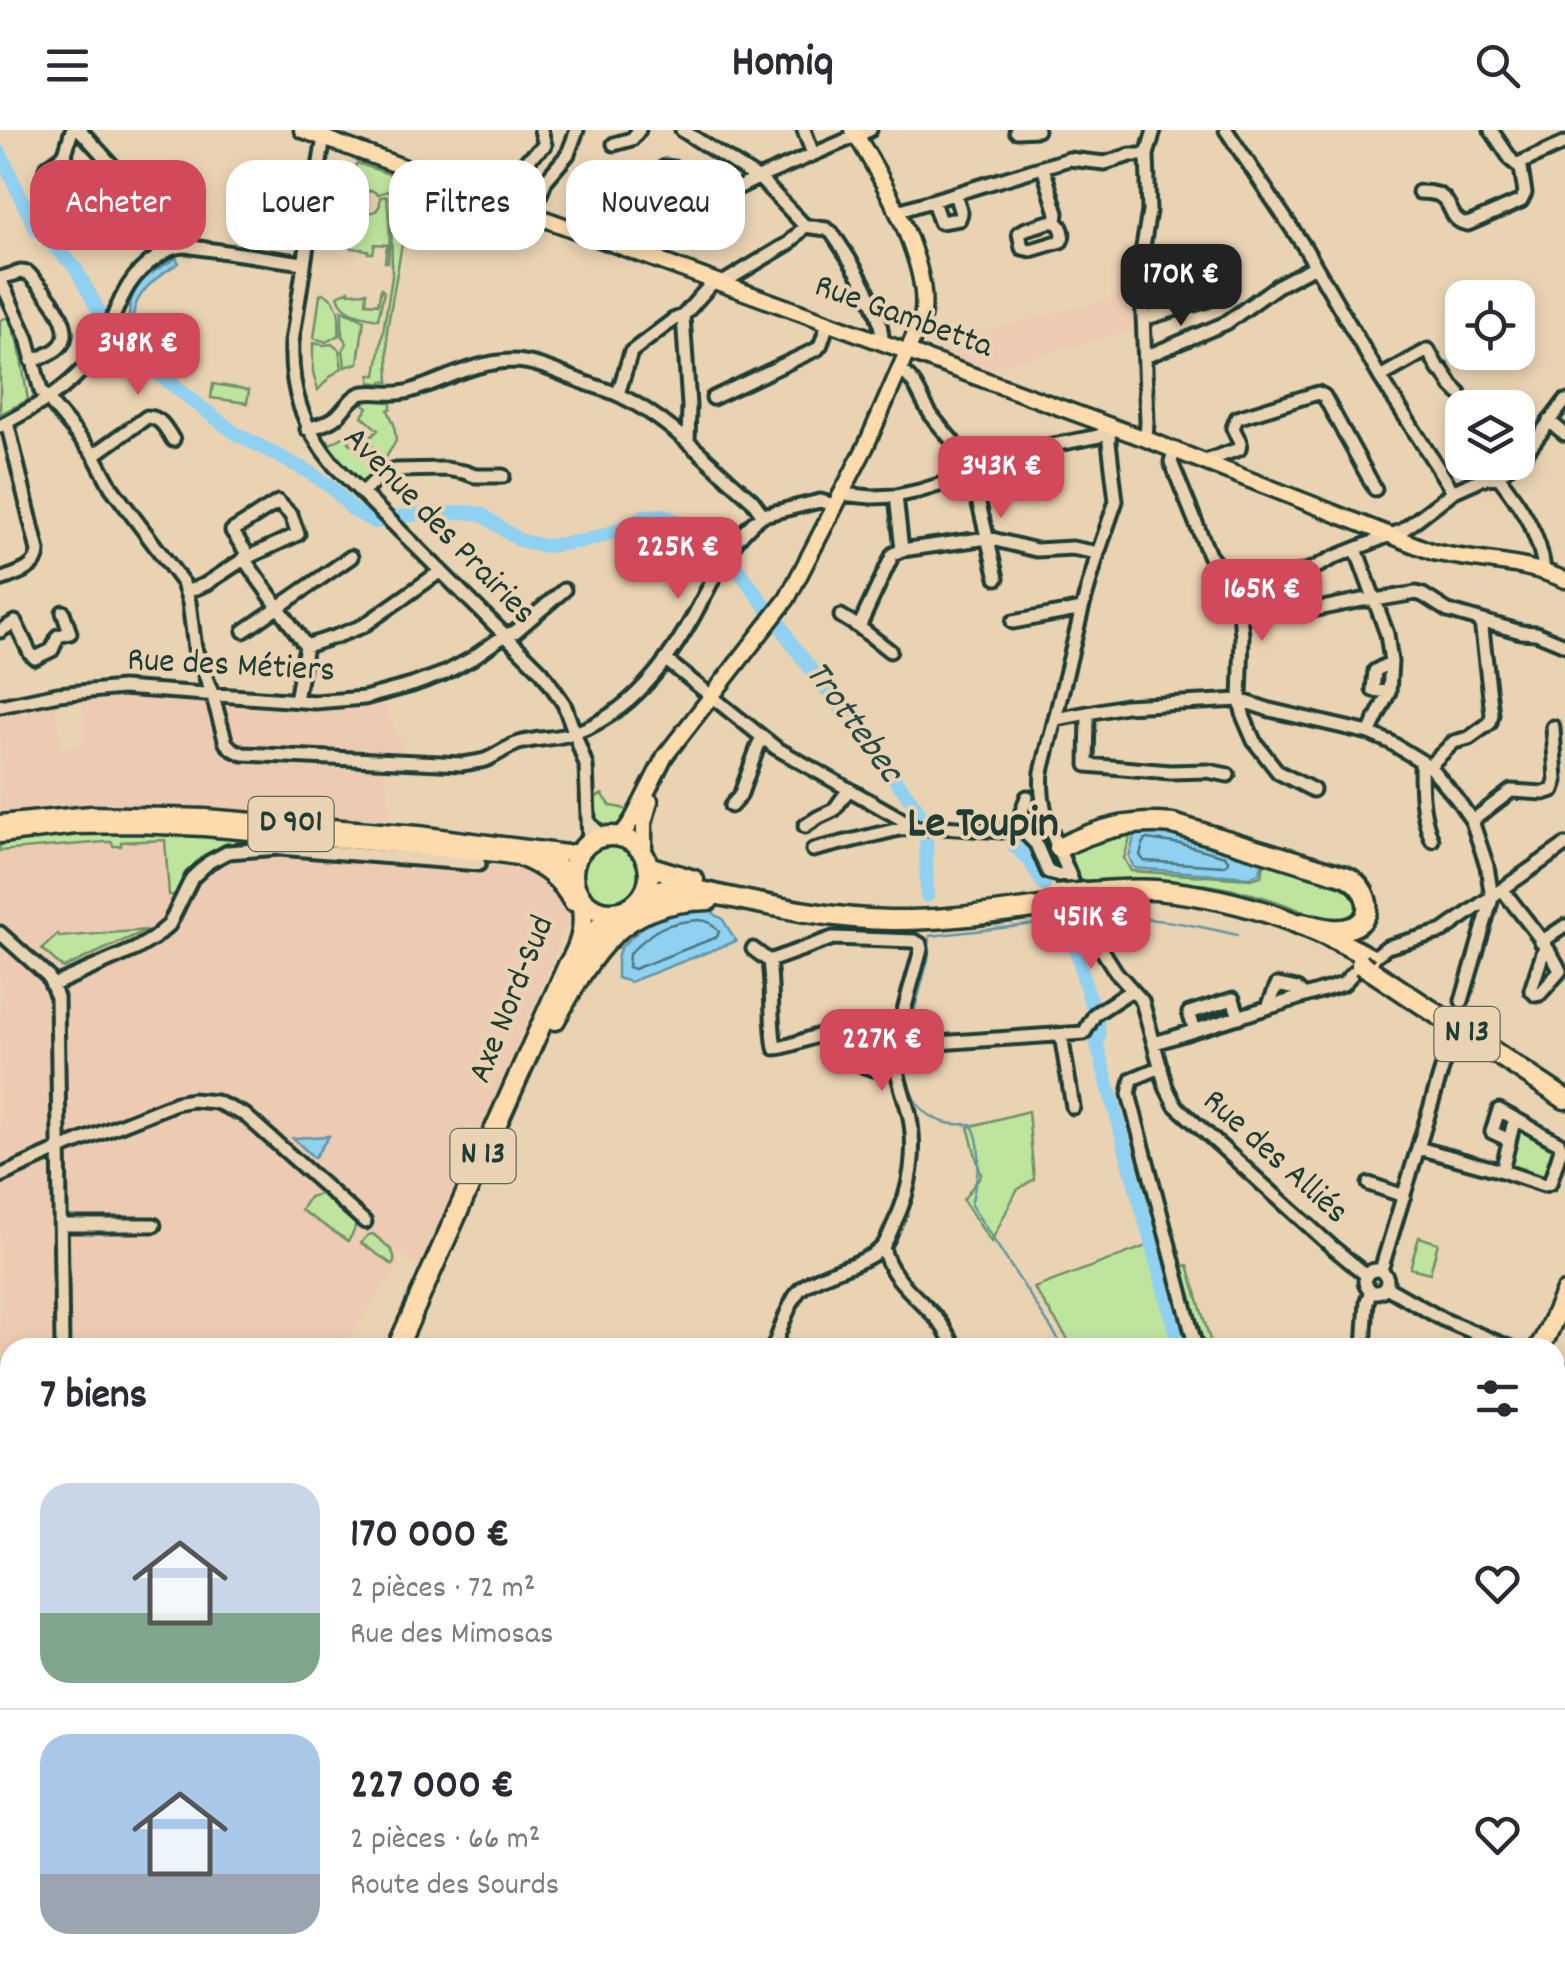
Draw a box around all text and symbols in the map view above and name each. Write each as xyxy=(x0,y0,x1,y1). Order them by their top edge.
text: Homiq xyxy=(731,33,834,97)
icon: menu xyxy=(40,38,95,93)
icon: search xyxy=(1470,38,1525,93)
chip: Acheter xyxy=(30,160,206,250)
chip: Louer xyxy=(226,160,369,250)
chip: Filtres xyxy=(389,160,546,250)
chip: Nouveau xyxy=(566,160,745,250)
pin: 170K € xyxy=(1100,244,1262,329)
text: 170K € xyxy=(1143,253,1219,299)
street label: Rue Gambetta xyxy=(807,263,1000,374)
map controls xyxy=(1445,280,1535,480)
button: locate xyxy=(1445,280,1535,370)
pin: 348K € xyxy=(57,313,219,398)
text: 348K € xyxy=(98,322,178,368)
button: layers xyxy=(1445,390,1535,480)
street label: Avenue des Prairies xyxy=(330,416,546,638)
pin: 343K € xyxy=(920,436,1082,521)
text: 343K € xyxy=(960,445,1042,491)
pin: 225K € xyxy=(597,517,759,602)
text: 225K € xyxy=(637,526,719,572)
pin: 165K € xyxy=(1181,559,1343,644)
text: 165K € xyxy=(1223,568,1301,614)
street label: Rue des Métiers xyxy=(126,637,336,697)
water label: Trottebec xyxy=(789,650,917,798)
district label: Le Toupin xyxy=(907,794,1059,858)
road number: D 901 xyxy=(248,797,334,851)
pin: 451K € xyxy=(1010,887,1172,972)
text: 451K € xyxy=(1053,896,1129,942)
street label: Axe Nord-Sud xyxy=(457,909,569,1091)
road number: N 13 xyxy=(1434,1007,1500,1061)
pin: 227K € xyxy=(801,1009,963,1094)
text: 227K € xyxy=(842,1018,922,1064)
street label: Rue des Alliés xyxy=(1190,1078,1358,1238)
road number: N 13 xyxy=(450,1129,516,1183)
text: 7 biens xyxy=(40,1368,147,1428)
icon: filters xyxy=(1470,1371,1525,1426)
text: 170 000 € xyxy=(350,1507,510,1567)
icon: home xyxy=(120,1523,240,1643)
icon: heart xyxy=(1470,1556,1525,1611)
text: 2 pièces · 72 m² xyxy=(350,1567,535,1613)
text: Rue des Mimosas xyxy=(350,1613,553,1659)
text: 227 000 € xyxy=(350,1758,514,1818)
icon: home xyxy=(120,1774,240,1894)
icon: heart xyxy=(1470,1807,1525,1862)
text: 2 pièces · 66 m² xyxy=(350,1818,540,1864)
text: Route des Sourds xyxy=(350,1864,559,1910)

